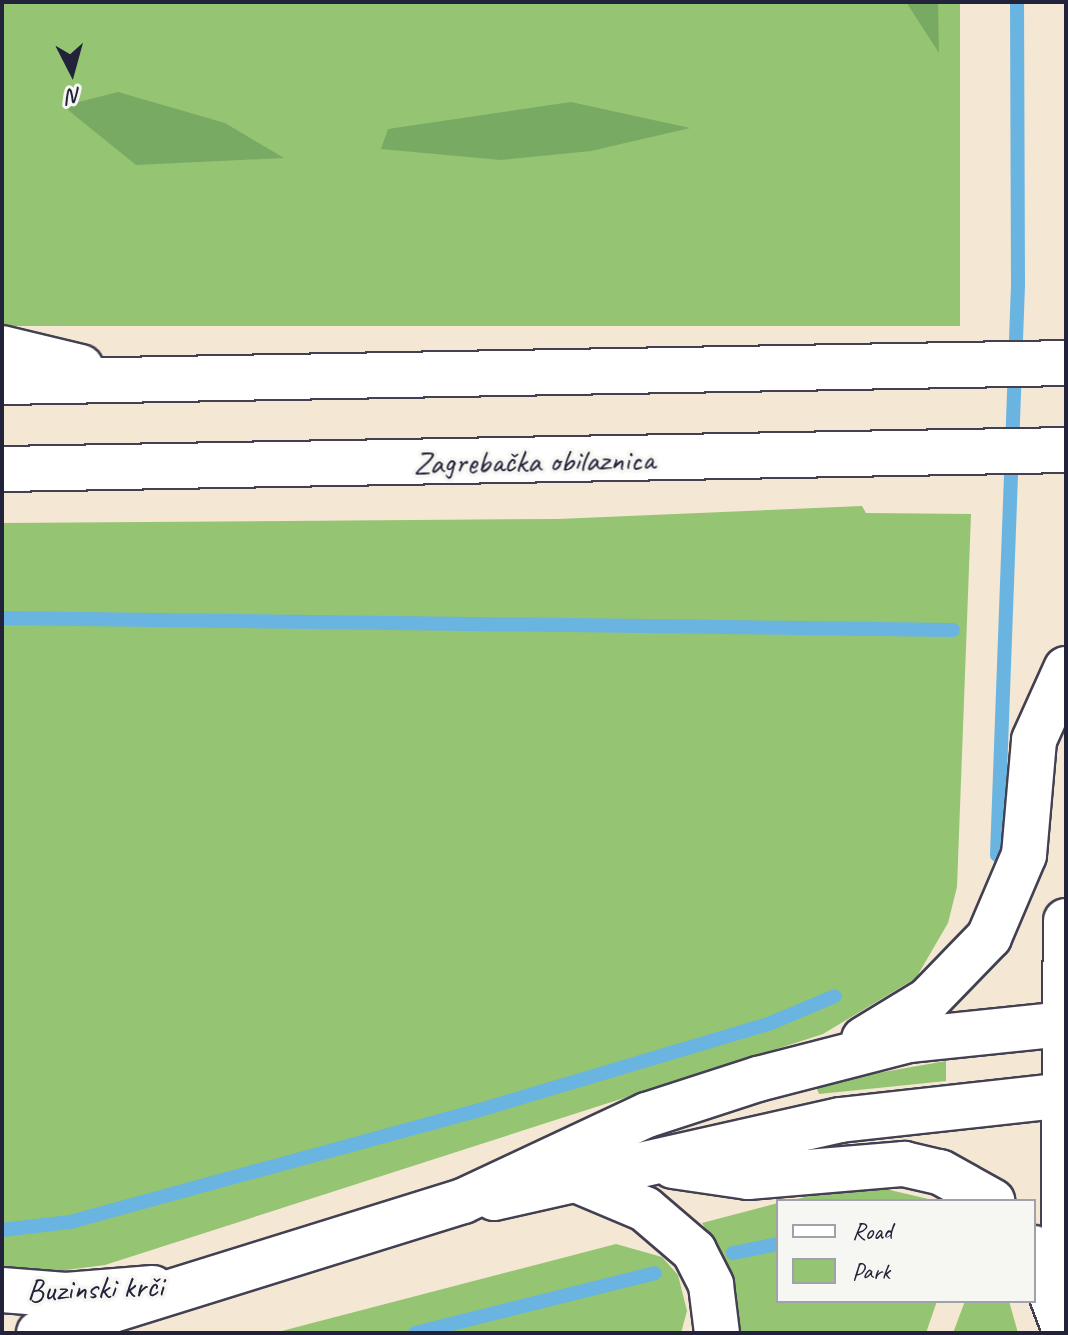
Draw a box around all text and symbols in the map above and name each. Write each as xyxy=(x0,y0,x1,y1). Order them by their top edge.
north arrow xyxy=(32,32,112,112)
text: N xyxy=(66,81,83,111)
street label: Zagrebačka obilaznica xyxy=(414,441,654,483)
legend xyxy=(776,1199,1036,1303)
text: Road xyxy=(852,1216,892,1246)
text: Park xyxy=(852,1256,890,1286)
street label: Buzinski krči xyxy=(26,1267,164,1311)

